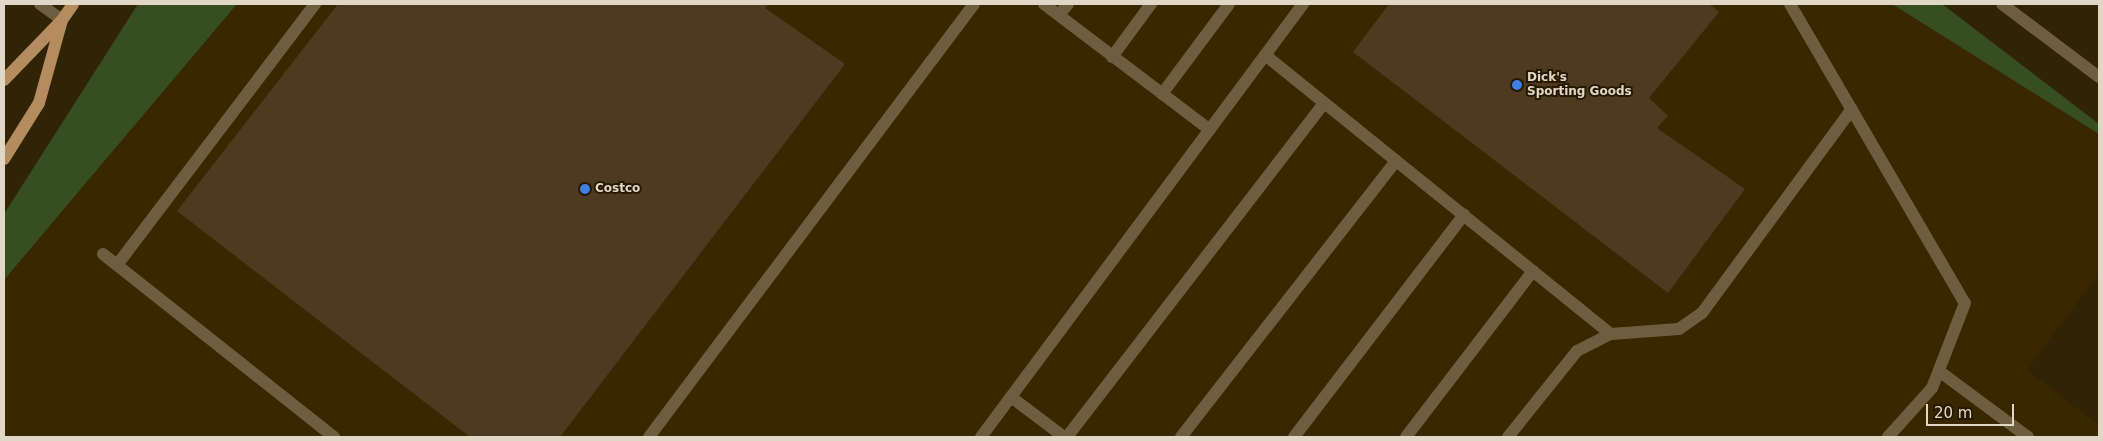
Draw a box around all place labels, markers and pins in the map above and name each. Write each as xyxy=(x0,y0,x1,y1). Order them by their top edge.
place label: Dick's Sporting Goods xyxy=(1527,71,1632,99)
marker: Dick's Sporting Goods xyxy=(1511,79,1523,91)
place label: Costco xyxy=(595,182,640,196)
marker: Costco xyxy=(579,183,591,195)

